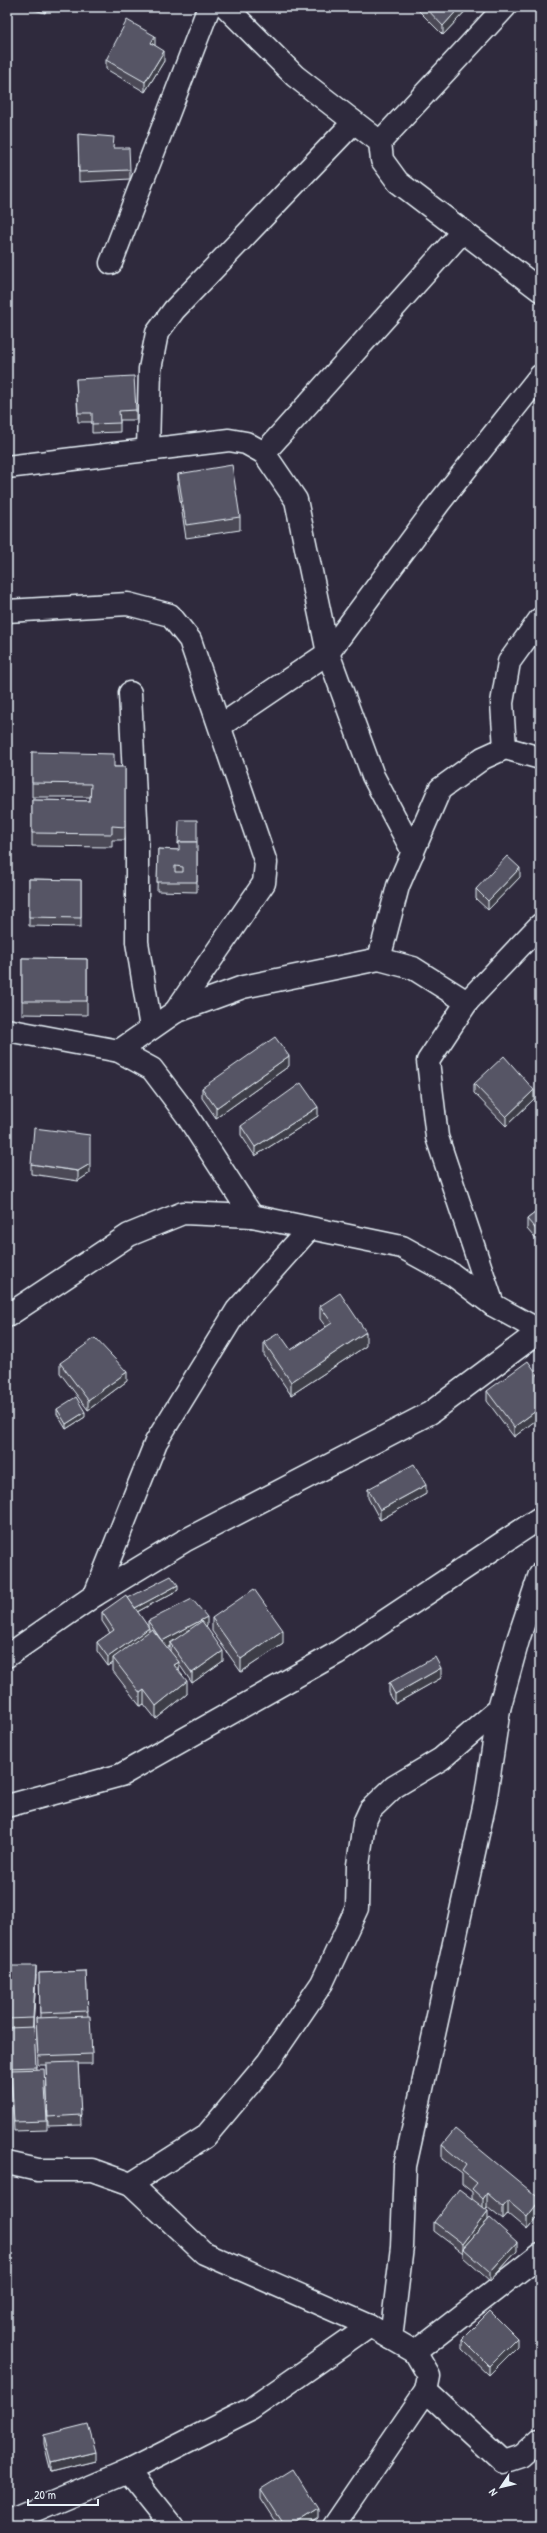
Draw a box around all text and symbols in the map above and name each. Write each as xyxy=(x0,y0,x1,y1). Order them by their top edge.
north arrow xyxy=(481,2467,521,2507)
scale bar xyxy=(28,2481,98,2507)
text: 20 m xyxy=(34,2486,56,2503)
text: N xyxy=(485,2486,500,2499)

